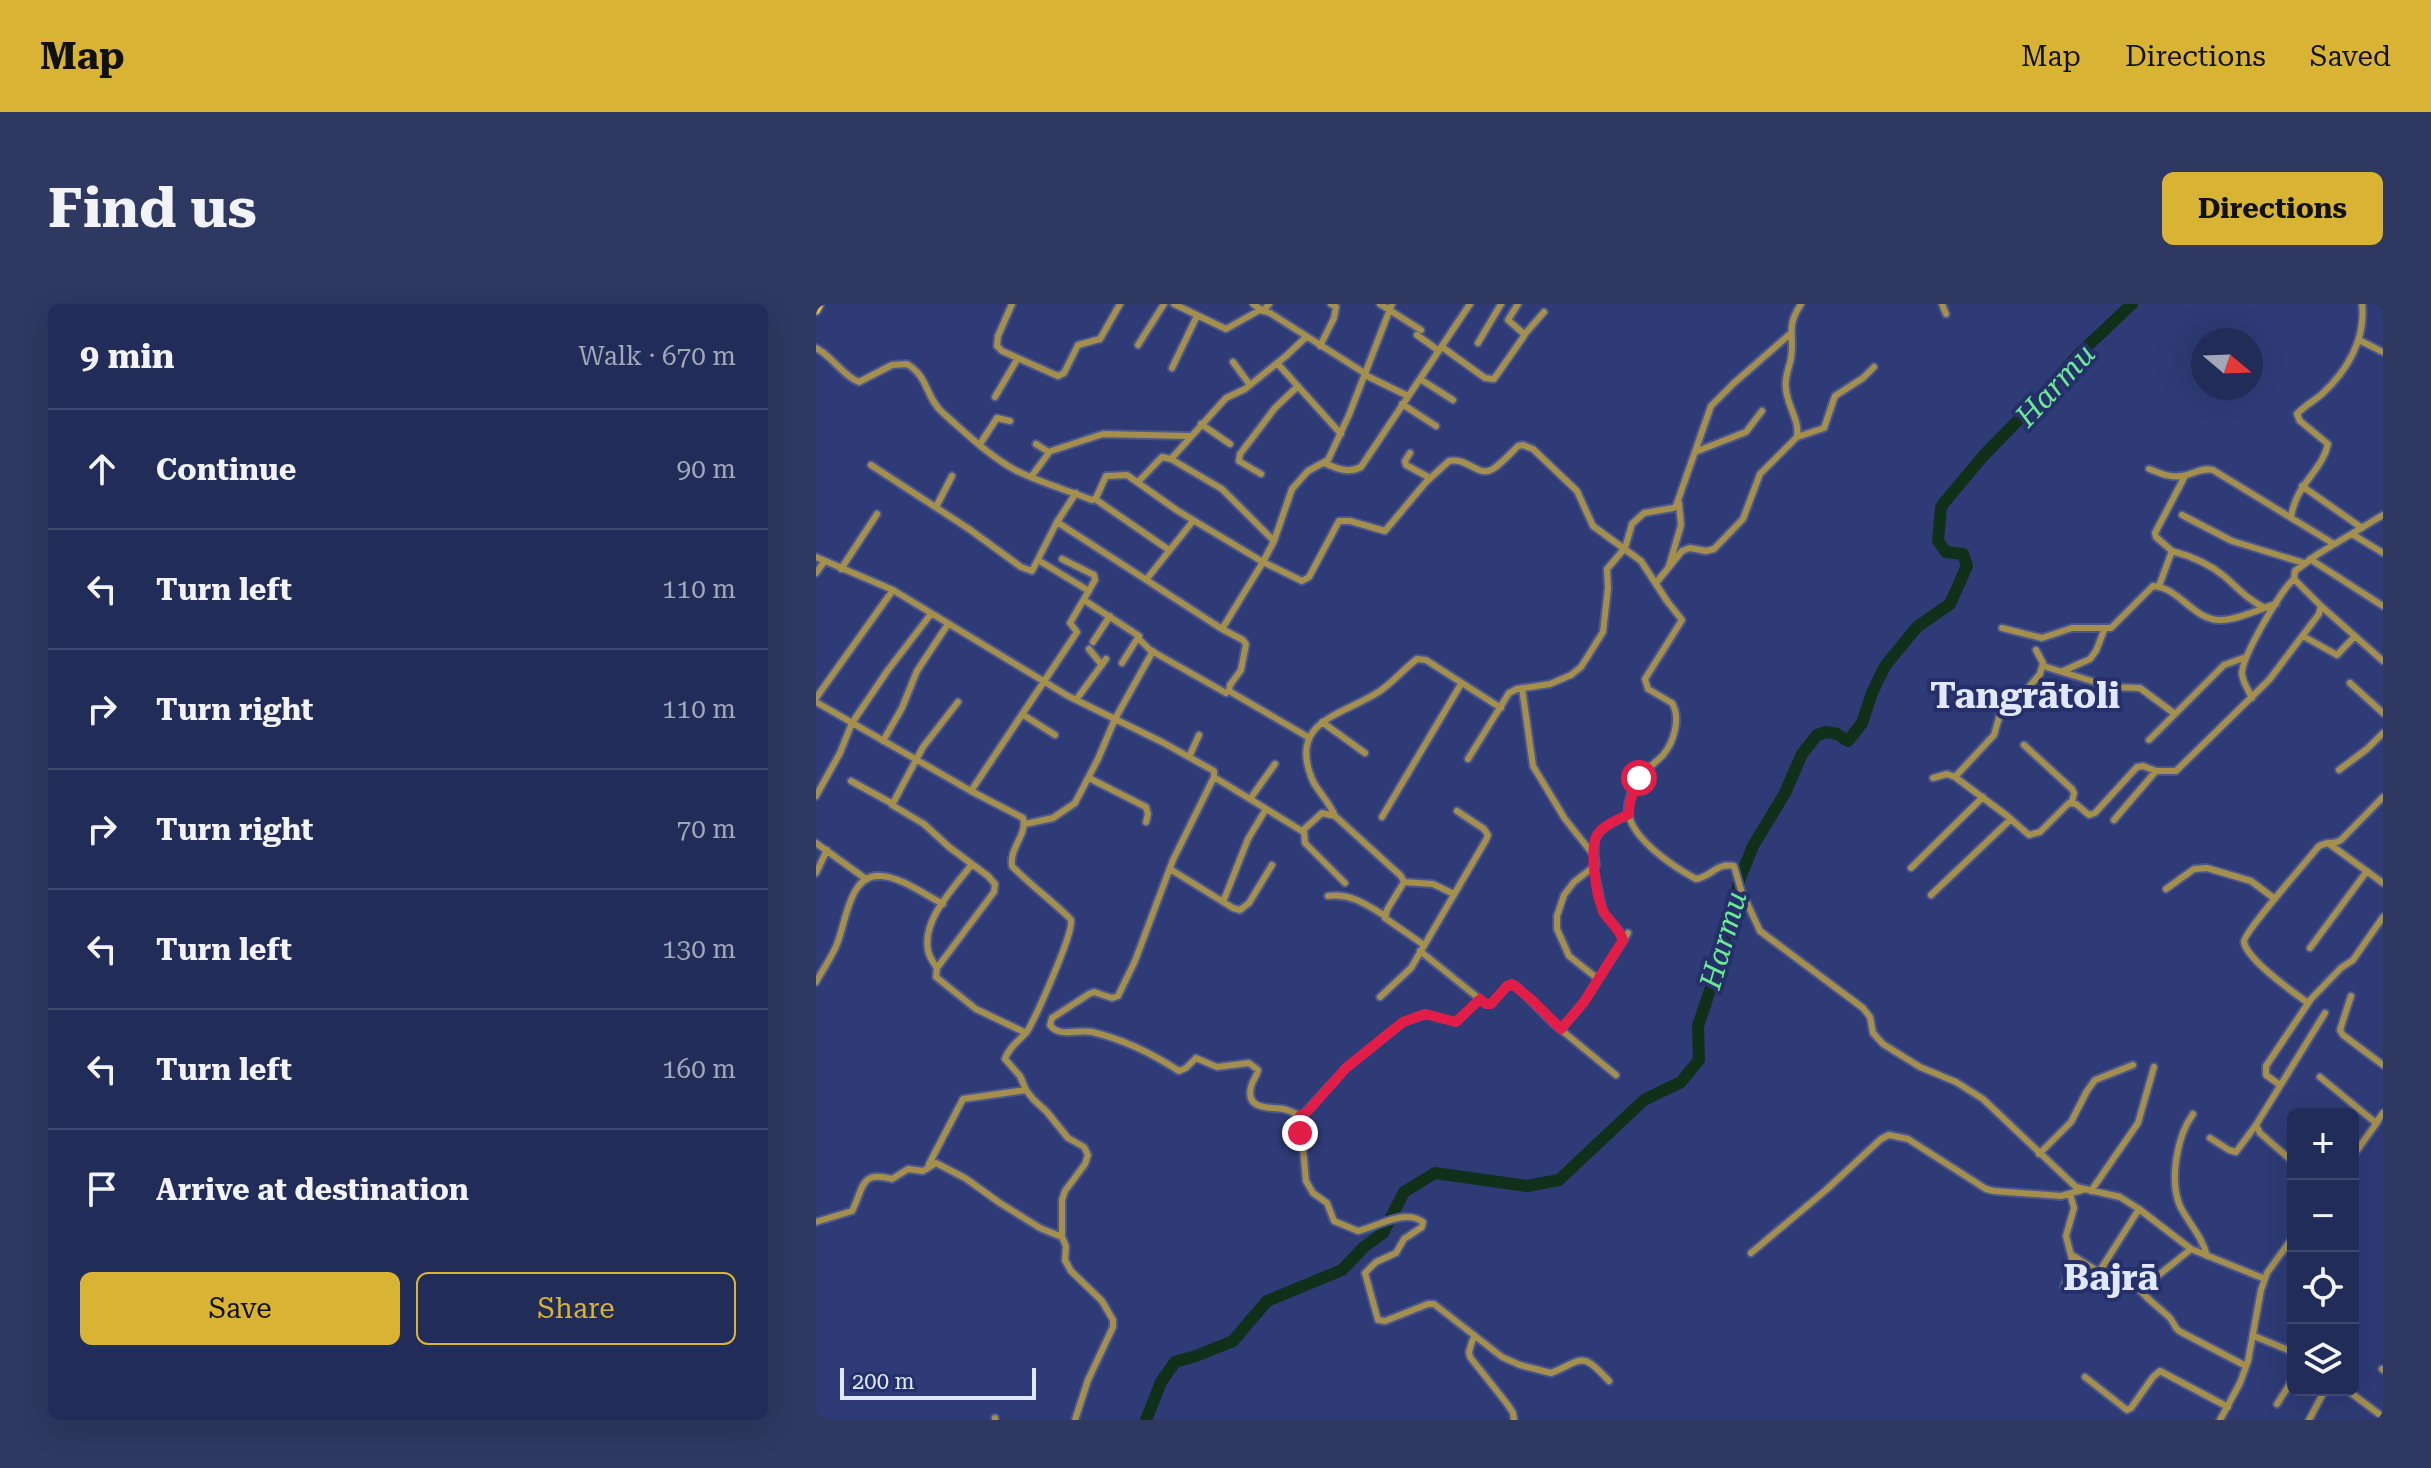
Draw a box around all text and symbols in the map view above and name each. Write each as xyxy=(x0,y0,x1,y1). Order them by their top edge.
text: Map xyxy=(40,34,125,78)
text: Map xyxy=(2021,40,2081,73)
text: Directions xyxy=(2125,40,2266,73)
text: Saved xyxy=(2310,40,2391,73)
button: Directions xyxy=(2162,172,2383,245)
text: Find us xyxy=(48,175,257,241)
north arrow xyxy=(2191,328,2263,400)
text: 9 min xyxy=(80,336,175,376)
water label: Harmu xyxy=(2007,336,2102,434)
text: Walk · 670 m xyxy=(578,341,736,371)
icon: ahead xyxy=(80,447,124,491)
text: Continue xyxy=(156,452,296,487)
text: 90 m xyxy=(677,454,736,484)
icon: left xyxy=(80,567,124,611)
text: Turn left xyxy=(156,572,292,607)
text: 110 m xyxy=(662,574,736,604)
district label: Tangrātoli xyxy=(1930,675,2120,717)
icon: right xyxy=(80,687,124,731)
text: Turn right xyxy=(156,692,313,727)
text: 110 m xyxy=(662,694,736,724)
route start xyxy=(1621,760,1657,796)
icon: right xyxy=(80,807,124,851)
text: Turn right xyxy=(156,812,313,847)
text: 70 m xyxy=(677,814,736,844)
water label: Harmu xyxy=(1692,887,1754,994)
icon: left xyxy=(80,927,124,971)
text: Turn left xyxy=(156,932,292,967)
text: 130 m xyxy=(662,934,736,964)
icon: left xyxy=(80,1047,124,1091)
text: Turn left xyxy=(156,1052,292,1087)
text: 160 m xyxy=(662,1054,736,1084)
map controls xyxy=(2287,1108,2359,1396)
button: + xyxy=(2287,1108,2359,1180)
route end xyxy=(1282,1115,1318,1151)
icon: arrive xyxy=(80,1167,124,1211)
text: Arrive at destination xyxy=(156,1172,469,1207)
button: − xyxy=(2287,1180,2359,1252)
button: locate xyxy=(2287,1252,2359,1324)
district label: Bajrā xyxy=(2063,1257,2159,1299)
button: Save xyxy=(80,1272,400,1345)
button: Share xyxy=(416,1272,736,1345)
button: layers xyxy=(2287,1324,2359,1396)
scale bar xyxy=(840,1364,1036,1400)
text: 200 m xyxy=(852,1369,915,1394)

